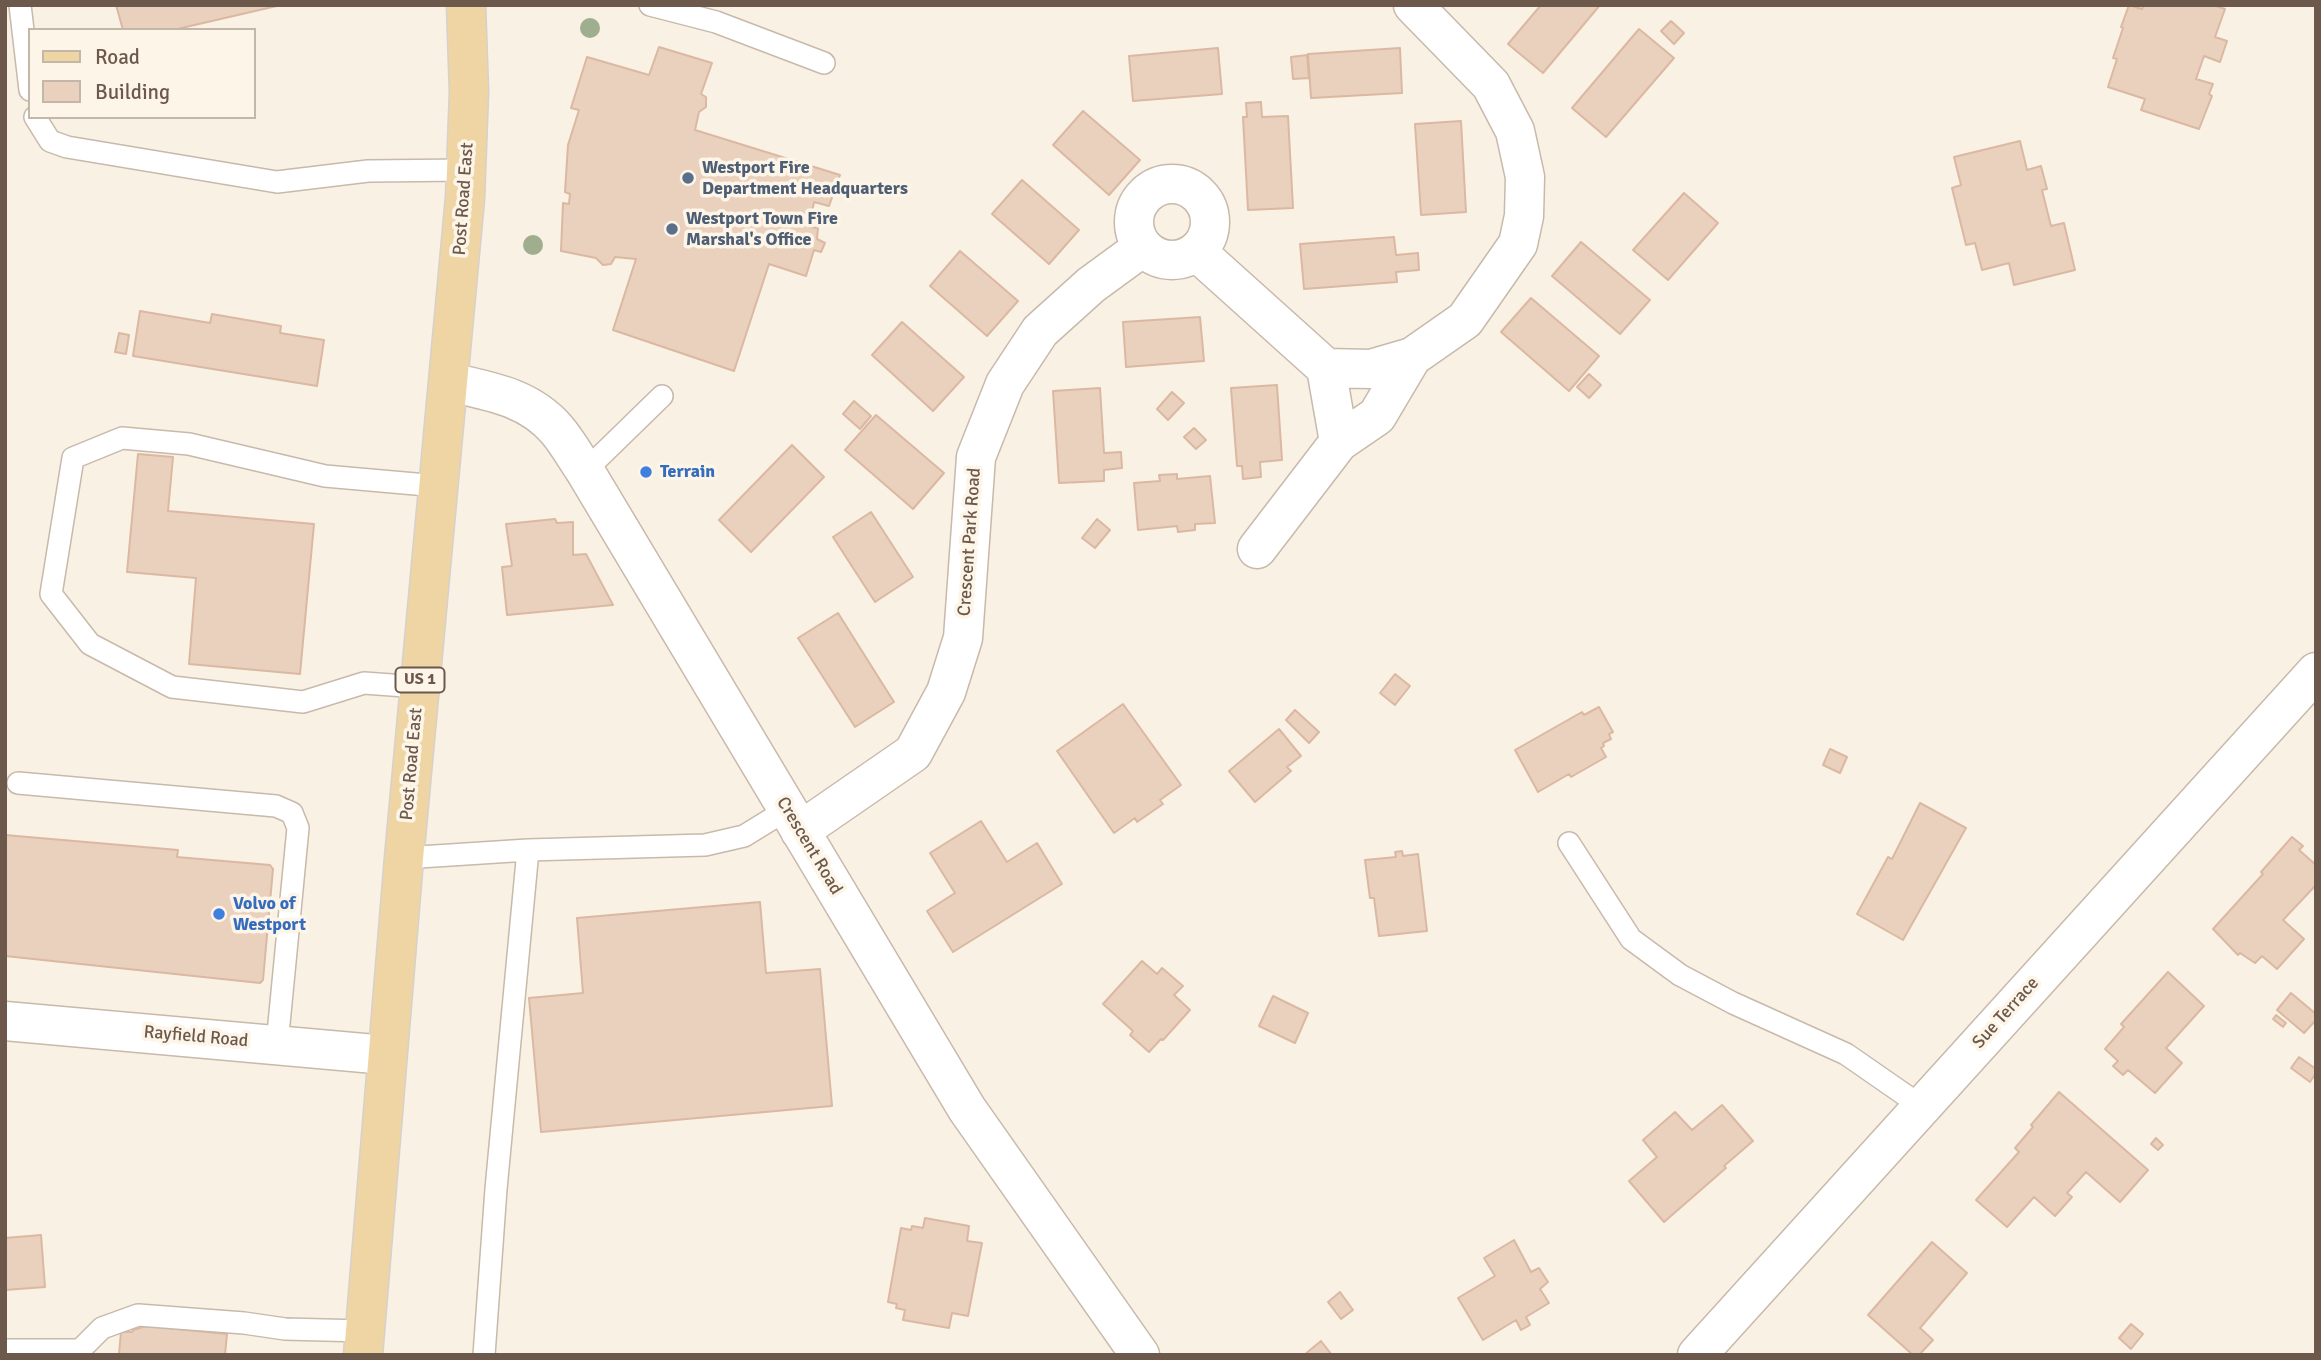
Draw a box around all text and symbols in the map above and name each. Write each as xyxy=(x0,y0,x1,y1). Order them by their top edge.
legend xyxy=(28,28,256,119)
text: Road xyxy=(95,44,140,70)
text: Building xyxy=(95,79,170,105)
street label: Post Road East xyxy=(449,142,479,256)
place label: Westport Fire Department Headquarters xyxy=(702,157,908,200)
marker: Westport Fire Department Headquarters xyxy=(680,170,696,186)
place label: Westport Town Fire Marshal's Office xyxy=(686,208,838,250)
marker: Westport Town Fire Marshal's Office xyxy=(664,221,680,237)
place label: Terrain xyxy=(660,461,715,483)
marker: Terrain xyxy=(638,464,654,480)
street label: Crescent Park Road xyxy=(954,467,986,617)
road number: US 1 xyxy=(396,667,444,692)
street label: Post Road East xyxy=(396,707,428,821)
street label: Crescent Road xyxy=(771,793,847,899)
place label: Volvo of Westport xyxy=(233,893,306,936)
marker: Volvo of Westport xyxy=(211,906,227,922)
street label: Sue Terrace xyxy=(1968,973,2044,1053)
street label: Rayfield Road xyxy=(143,1022,249,1052)

